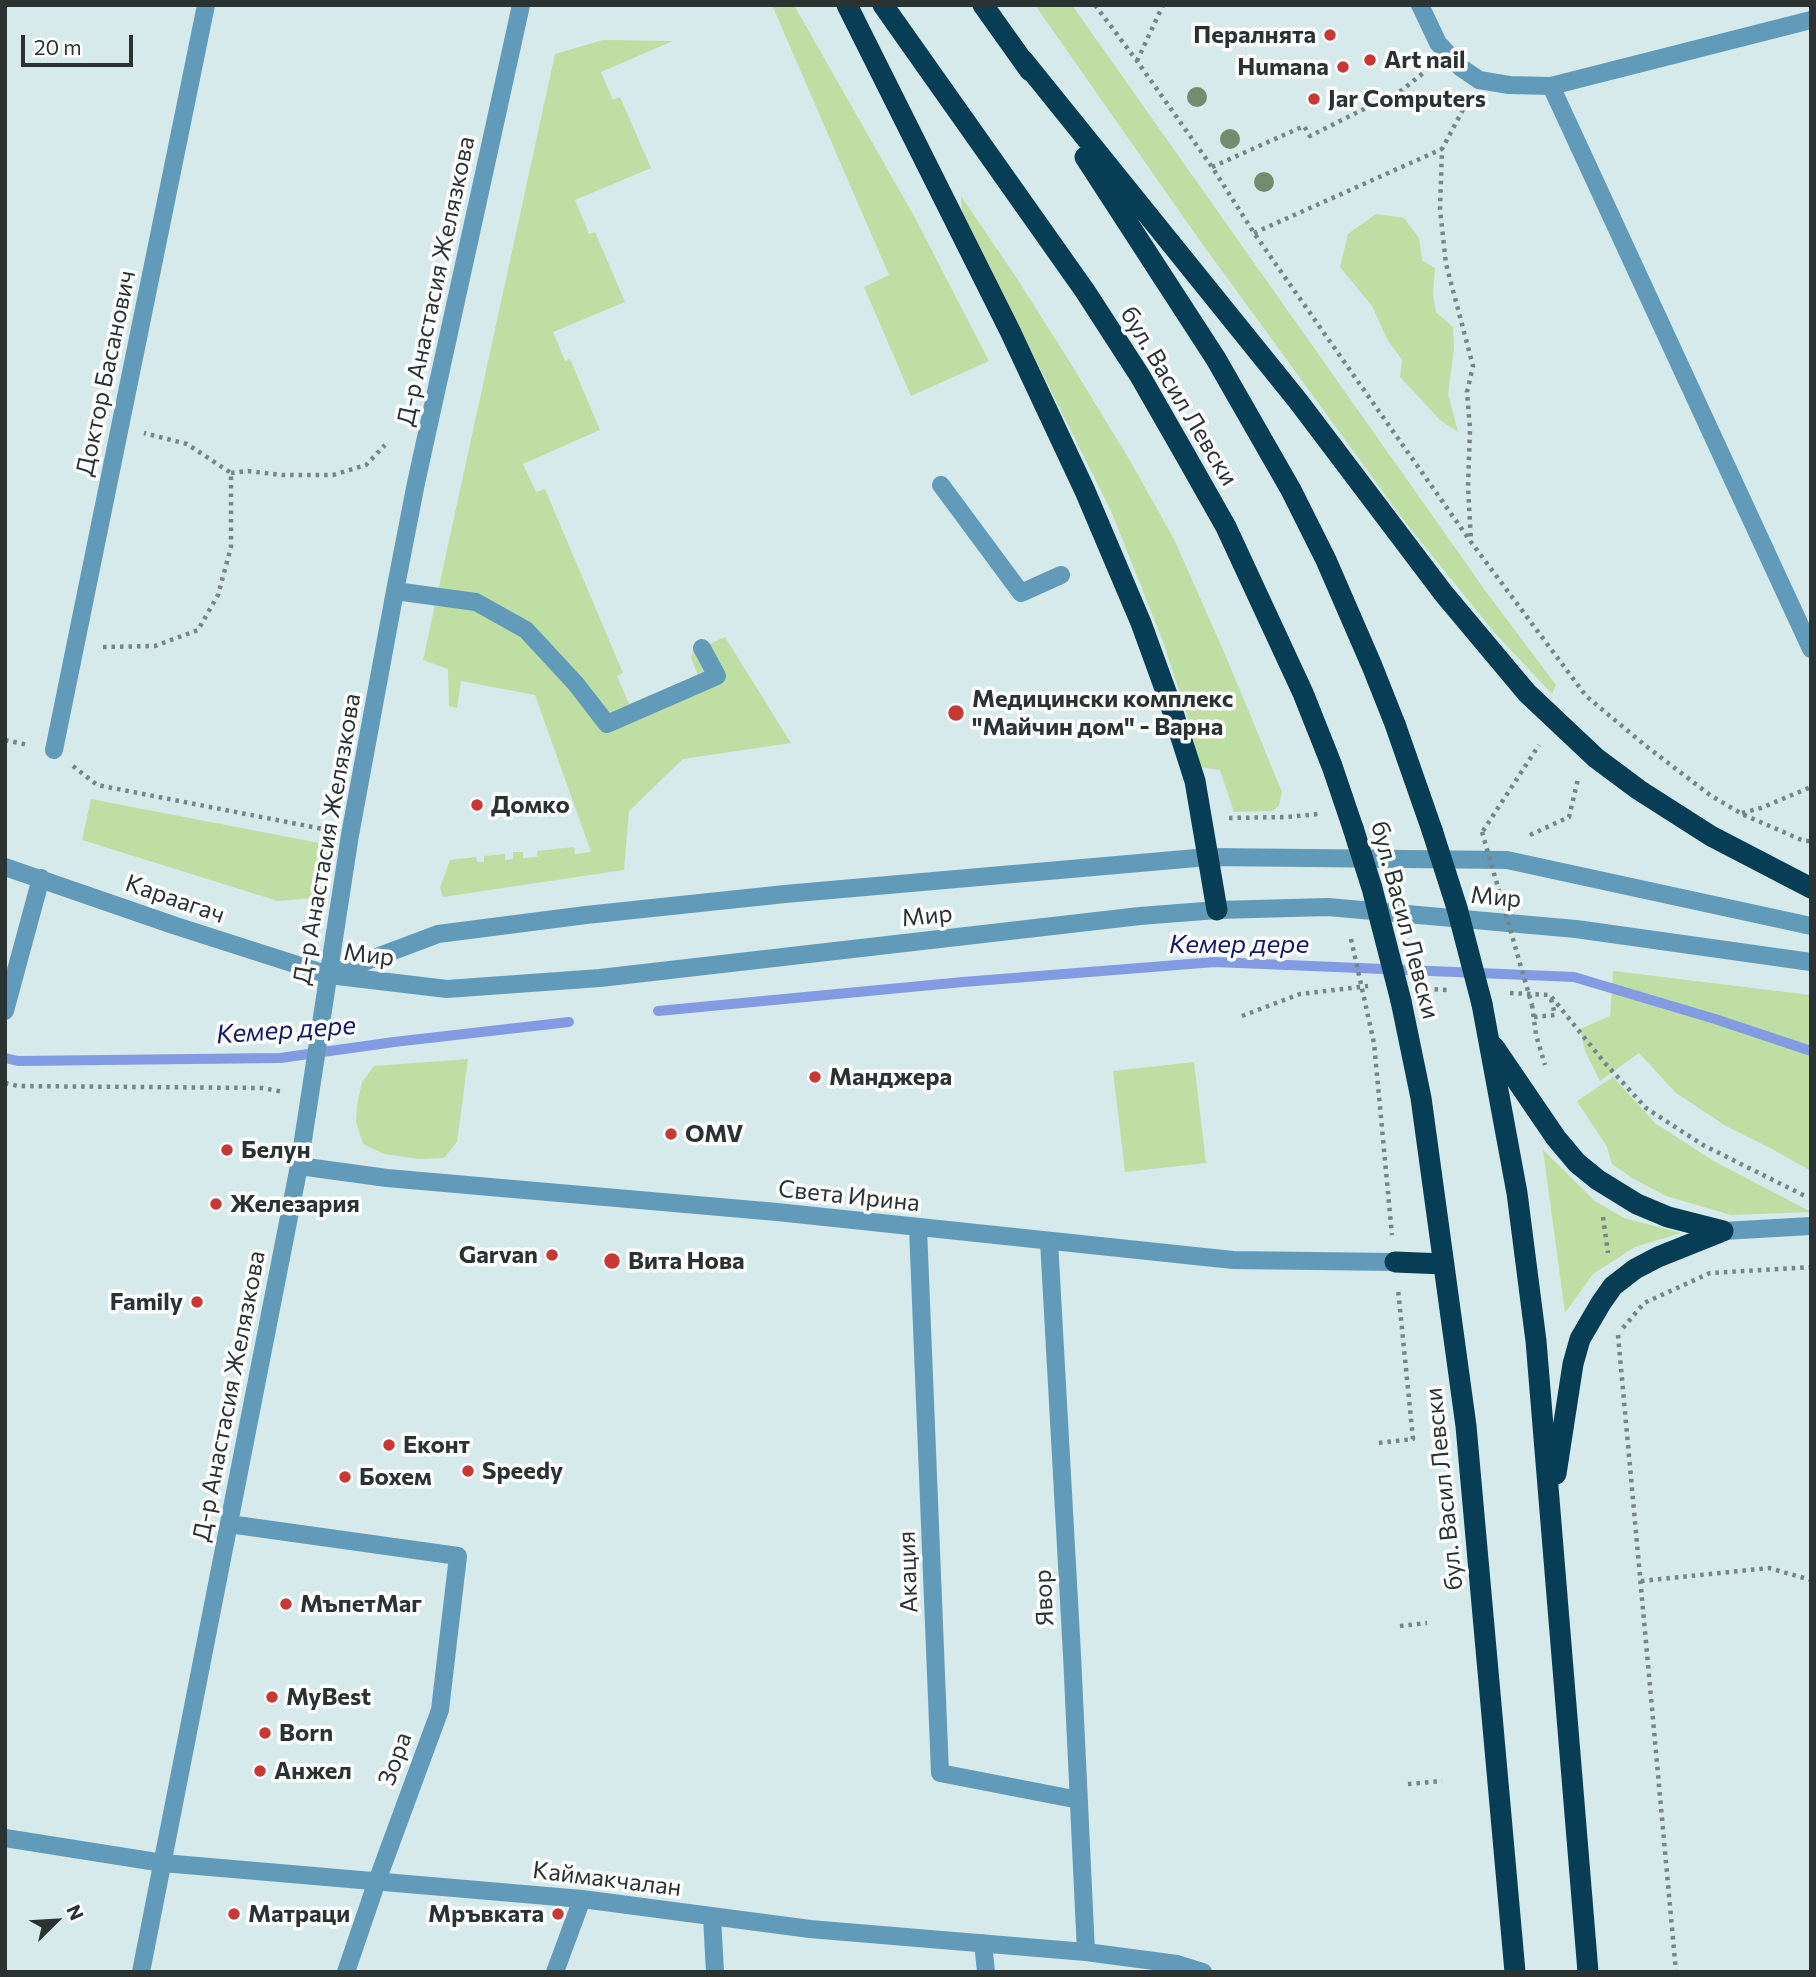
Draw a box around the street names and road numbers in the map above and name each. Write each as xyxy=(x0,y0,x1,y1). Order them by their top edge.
street label: Д-р Анастасия Желязкова xyxy=(391,134,481,428)
street label: Доктор Басанович xyxy=(70,268,142,478)
street label: бул. Васил Левски xyxy=(1114,301,1244,491)
street label: Д-р Анастасия Желязкова xyxy=(287,691,367,987)
street label: бул. Васил Левски xyxy=(1365,818,1445,1022)
street label: Караагач xyxy=(122,869,228,929)
street label: Мир xyxy=(1469,880,1523,914)
street label: Мир xyxy=(900,899,954,933)
street label: Мир xyxy=(342,938,396,972)
street label: Света Ирина xyxy=(777,1174,921,1218)
street label: Д-р Анастасия Желязкова xyxy=(187,1248,271,1544)
street label: бул. Васил Левски xyxy=(1419,1386,1469,1592)
street label: Акация xyxy=(892,1530,924,1614)
street label: Явор xyxy=(1028,1569,1060,1627)
street label: Зора xyxy=(372,1728,418,1790)
street label: Каймакчалан xyxy=(531,1856,683,1902)

